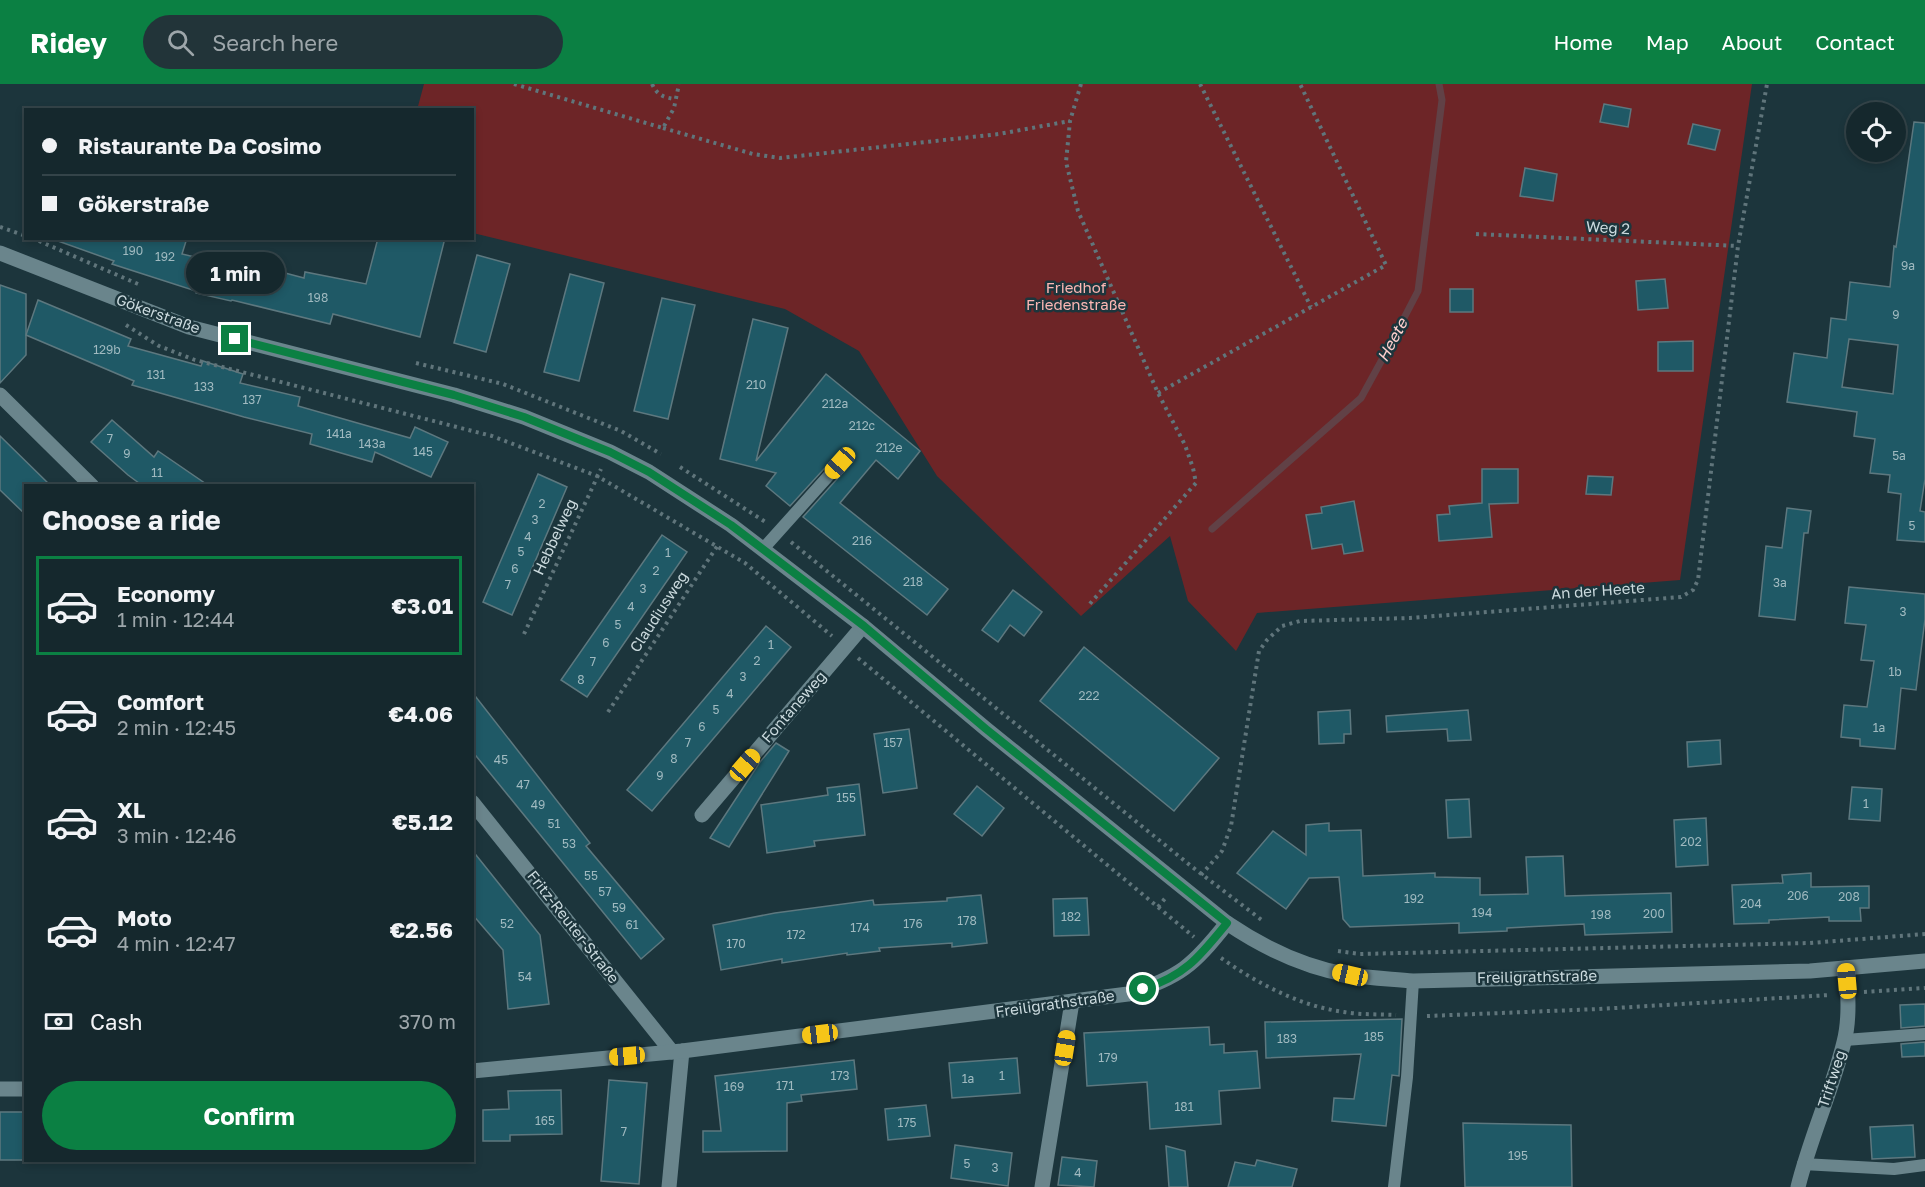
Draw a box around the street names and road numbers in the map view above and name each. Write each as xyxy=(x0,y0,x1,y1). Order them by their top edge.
street label: Weg 2 xyxy=(1586,217,1631,237)
street label: Gökerstraße xyxy=(114,290,203,337)
street label: Hebbelweg xyxy=(529,496,580,577)
street label: Claudiusweg xyxy=(625,568,691,655)
street label: An der Heete xyxy=(1550,578,1646,602)
street label: Fontaneweg xyxy=(757,667,829,746)
street label: Fritz-Reuter-Straße xyxy=(524,866,624,987)
street label: Freiligrathstraße xyxy=(1477,966,1598,986)
street label: Freiligrathstraße xyxy=(994,986,1116,1020)
street label: Triftweg xyxy=(1813,1048,1849,1110)

